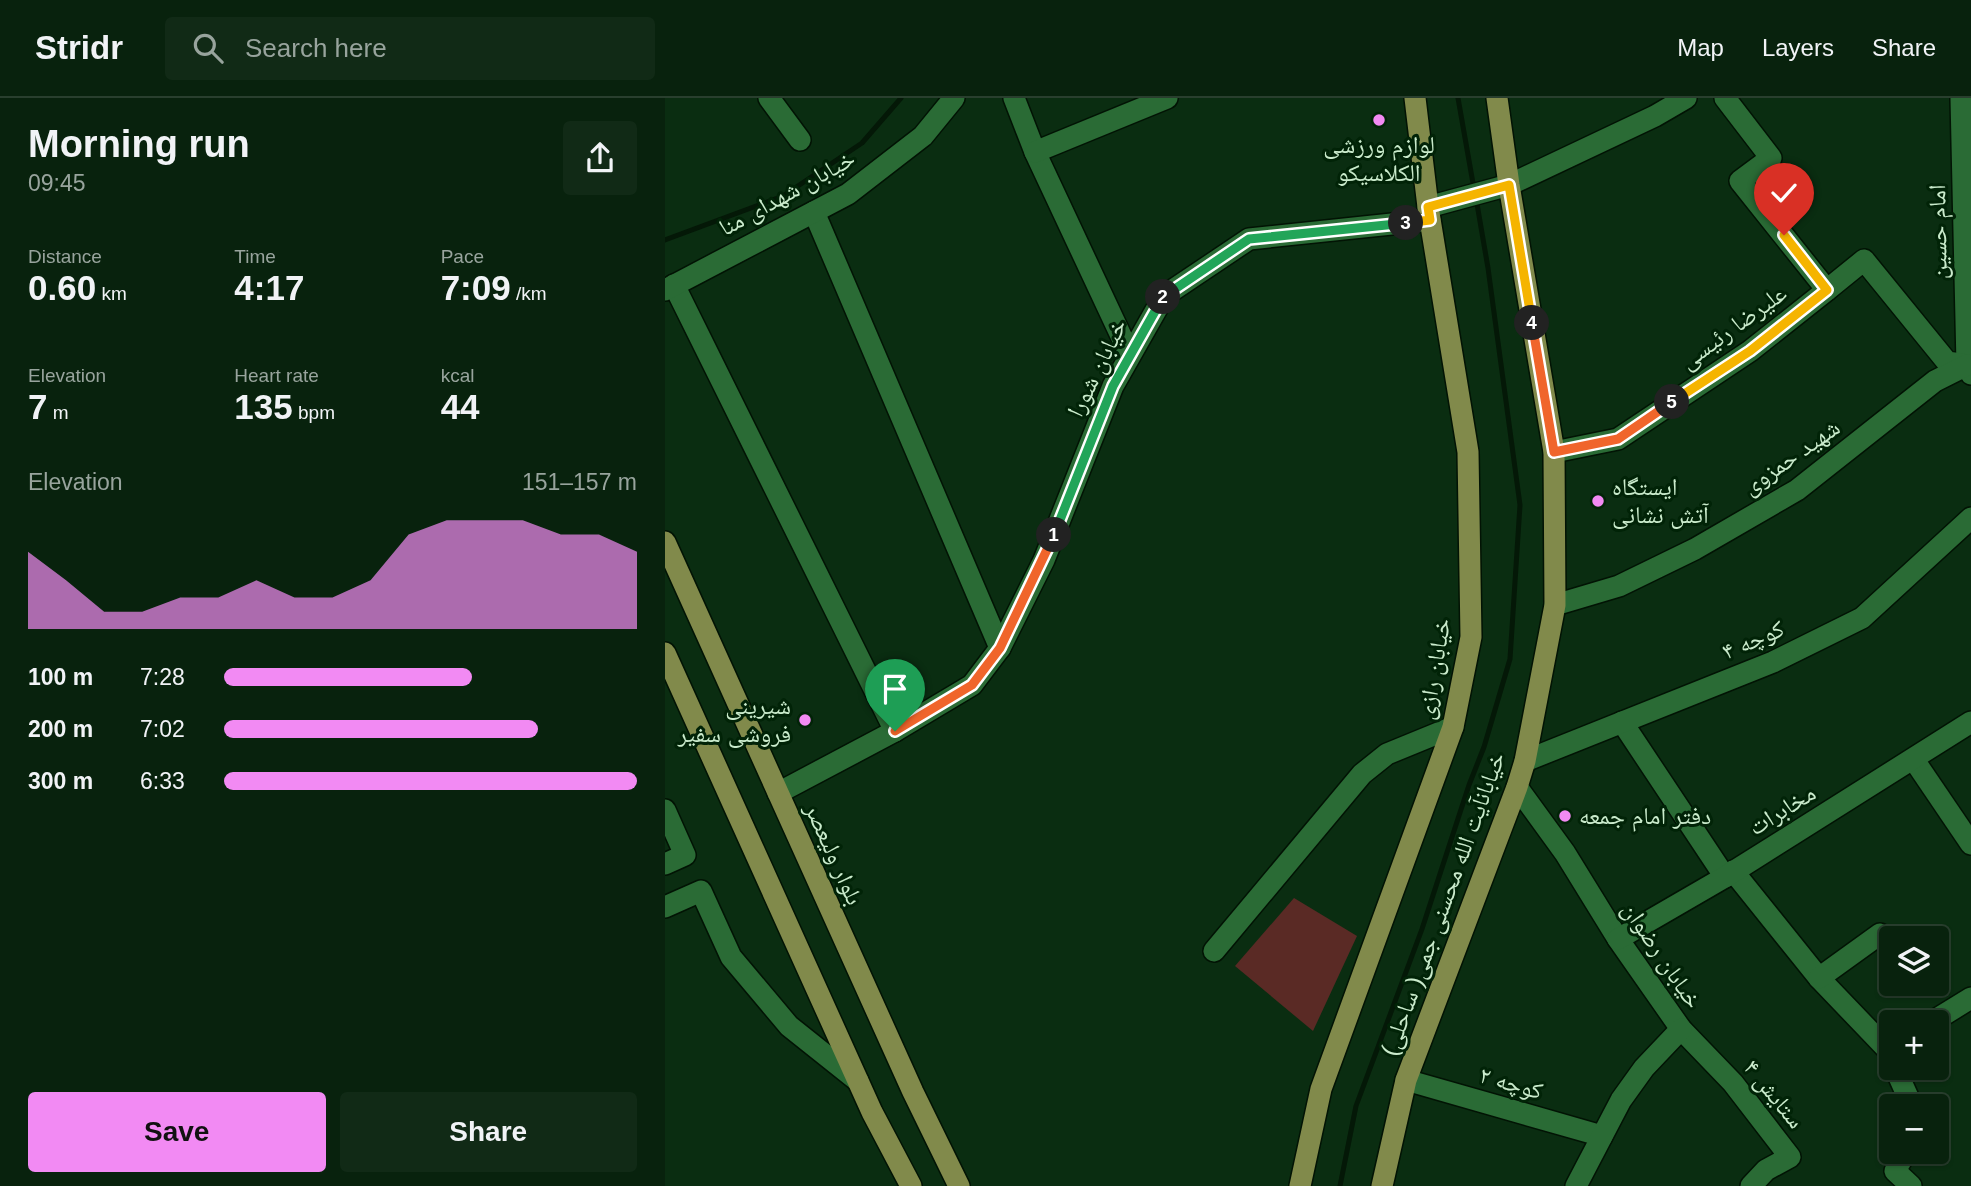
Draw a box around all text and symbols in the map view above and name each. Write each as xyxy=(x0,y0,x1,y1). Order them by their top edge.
search box xyxy=(165,17,655,80)
text: Stridr xyxy=(35,29,123,66)
icon: search xyxy=(189,29,227,67)
text: Search here xyxy=(245,33,387,63)
text: Map xyxy=(1677,34,1724,61)
text: Layers xyxy=(1762,34,1834,61)
text: Share xyxy=(1872,34,1936,61)
marker: لوازم ورزشی الکلاسیکو xyxy=(1371,112,1387,128)
button: share xyxy=(563,121,637,195)
text: Morning run xyxy=(28,123,250,165)
place label: لوازم ورزشی الکلاسیکو xyxy=(1323,131,1435,186)
street label: خیابان شهدای منا xyxy=(714,144,860,242)
pin xyxy=(1754,163,1814,235)
text: 09:45 xyxy=(28,170,86,196)
icon: check xyxy=(1765,174,1803,212)
street label: امام حسین xyxy=(1923,184,1955,280)
pin: 3 xyxy=(1389,206,1423,240)
text: 3 xyxy=(1400,212,1411,233)
text: Distance xyxy=(28,246,102,267)
text: Time xyxy=(234,246,276,267)
text: Pace xyxy=(441,246,484,267)
text: 0.60 xyxy=(28,268,96,307)
text: 4:17 xyxy=(234,268,304,307)
text: 7:09 xyxy=(441,268,511,307)
street label: علیرضا رئیسی xyxy=(1674,279,1792,375)
pin: 2 xyxy=(1145,280,1181,314)
text: km xyxy=(96,283,127,304)
text: /km xyxy=(511,283,547,304)
text: 2 xyxy=(1157,286,1168,307)
pin: 4 xyxy=(1515,306,1549,341)
text: 4 xyxy=(1526,312,1537,333)
street label: خیابان شورا xyxy=(1061,315,1133,421)
text: Elevation xyxy=(28,365,106,386)
text: Heart rate xyxy=(234,365,319,386)
text: kcal xyxy=(441,365,474,386)
pin: 5 xyxy=(1655,384,1689,420)
text: 7 xyxy=(28,387,47,426)
text: 135 xyxy=(234,387,293,426)
text: 44 xyxy=(441,387,480,426)
text: 5 xyxy=(1666,391,1677,412)
text: m xyxy=(47,402,69,423)
text: bpm xyxy=(293,402,335,423)
street label: شهید حمزوی xyxy=(1737,413,1845,501)
text: Elevation xyxy=(28,469,123,495)
text: 151–157 m xyxy=(522,469,637,495)
place label: ایستگاه آتش نشانی xyxy=(1612,473,1710,529)
marker: ایستگاه آتش نشانی xyxy=(1590,493,1606,509)
pin: 1 xyxy=(1037,518,1071,552)
text: 1 xyxy=(1048,524,1059,545)
street label: کوچه ۴ xyxy=(1718,614,1788,665)
street label: خیابان رازی xyxy=(1411,616,1457,722)
pin xyxy=(865,659,925,731)
text: 100 m xyxy=(28,664,93,690)
text: 7:28 xyxy=(140,664,185,690)
icon: arrive xyxy=(876,670,914,708)
place label: شیرینی فروشی سفیر xyxy=(677,692,791,748)
marker: شیرینی فروشی سفیر xyxy=(797,712,813,728)
text: 200 m xyxy=(28,716,93,742)
text: 7:02 xyxy=(140,716,185,742)
street label: خیابانآیت الله محسنی جمی( ساحلی) xyxy=(1375,748,1511,1060)
text: 300 m xyxy=(28,768,93,794)
text: 6:33 xyxy=(140,768,185,794)
street label: مخابرات xyxy=(1743,779,1820,841)
street label: بلوار ولیعصر xyxy=(799,798,869,909)
place label: دفتر امام جمعه xyxy=(1579,802,1711,832)
marker: دفتر امام جمعه xyxy=(1557,808,1573,824)
street label: خیابان رضوان xyxy=(1616,896,1708,1014)
map controls xyxy=(1879,926,1949,1164)
button: layers xyxy=(1879,926,1949,996)
button: + xyxy=(1879,1010,1949,1080)
street label: ستایش ۴ xyxy=(1738,1054,1810,1134)
street label: کوچه ۲ xyxy=(1476,1061,1546,1105)
button: Save xyxy=(28,1092,326,1172)
button: Share xyxy=(340,1092,637,1172)
button: − xyxy=(1879,1094,1949,1164)

